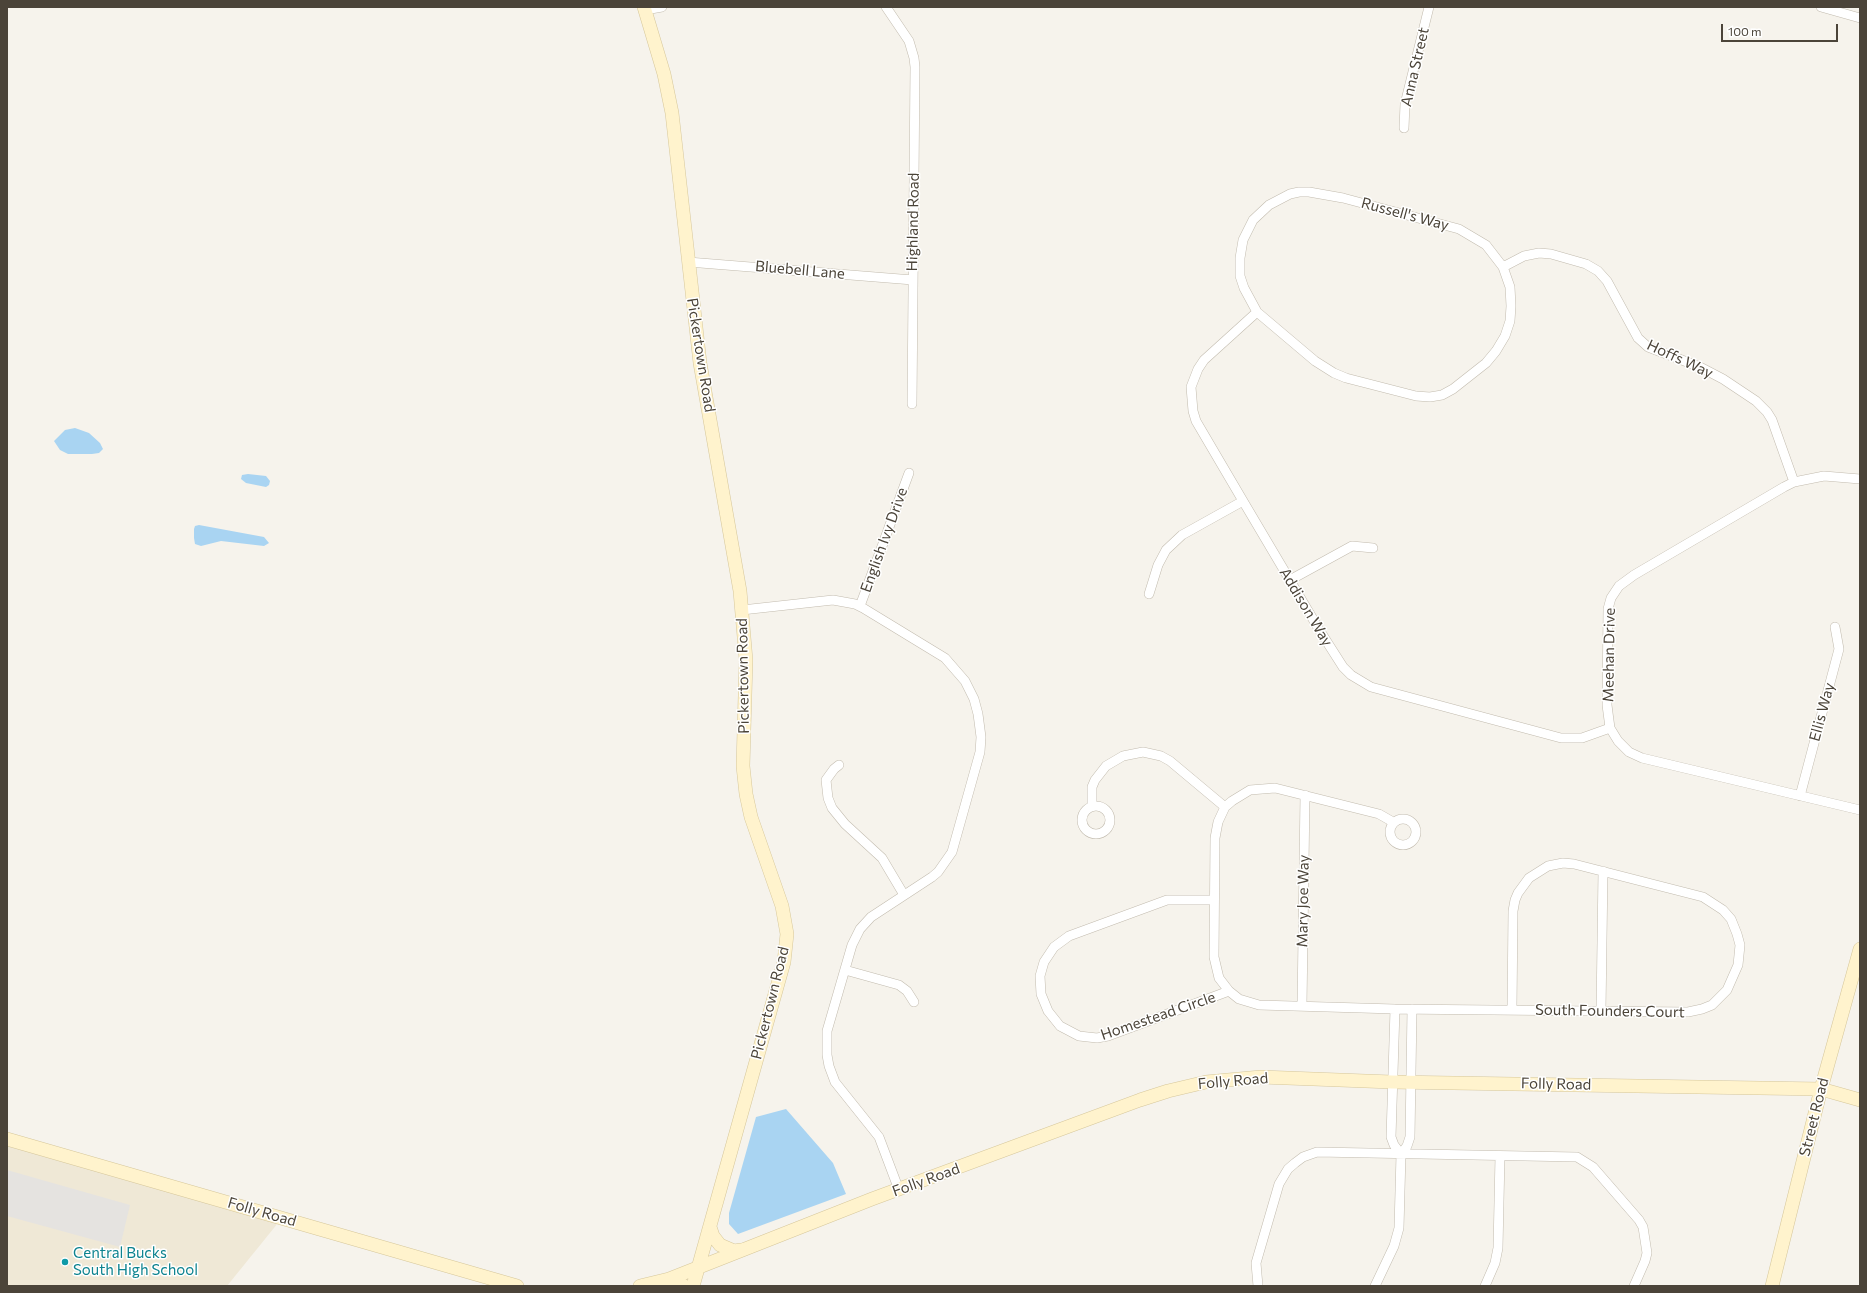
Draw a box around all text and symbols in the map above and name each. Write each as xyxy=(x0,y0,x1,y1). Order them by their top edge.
scale bar xyxy=(1723,16,1840,42)
text: 100 m xyxy=(1728,24,1762,38)
street label: Anna Street xyxy=(1397,26,1433,108)
street label: Highland Road xyxy=(903,173,923,271)
street label: Russell's Way xyxy=(1359,194,1451,234)
street label: Bluebell Lane xyxy=(754,257,846,283)
street label: Pickertown Road xyxy=(683,296,719,414)
street label: Hoffs Way xyxy=(1644,336,1716,382)
street label: English Ivy Drive xyxy=(857,485,911,595)
street label: Addison Way xyxy=(1276,564,1336,650)
street label: Meehan Drive xyxy=(1599,608,1619,702)
street label: Pickertown Road xyxy=(733,618,753,734)
street label: Ellis Way xyxy=(1806,681,1838,743)
street label: Mary Joe Way xyxy=(1293,854,1313,948)
street label: Pickertown Road xyxy=(747,945,793,1061)
street label: Homestead Circle xyxy=(1098,988,1218,1044)
street label: South Founders Court xyxy=(1535,1001,1685,1021)
street label: Folly Road xyxy=(1197,1069,1269,1093)
street label: Folly Road xyxy=(1521,1074,1591,1094)
street label: Street Road xyxy=(1796,1076,1832,1158)
street label: Folly Road xyxy=(890,1159,962,1201)
street label: Folly Road xyxy=(226,1194,298,1230)
place label: Central Bucks South High School xyxy=(73,1244,198,1279)
marker: Central Bucks South High School xyxy=(60,1257,70,1267)

